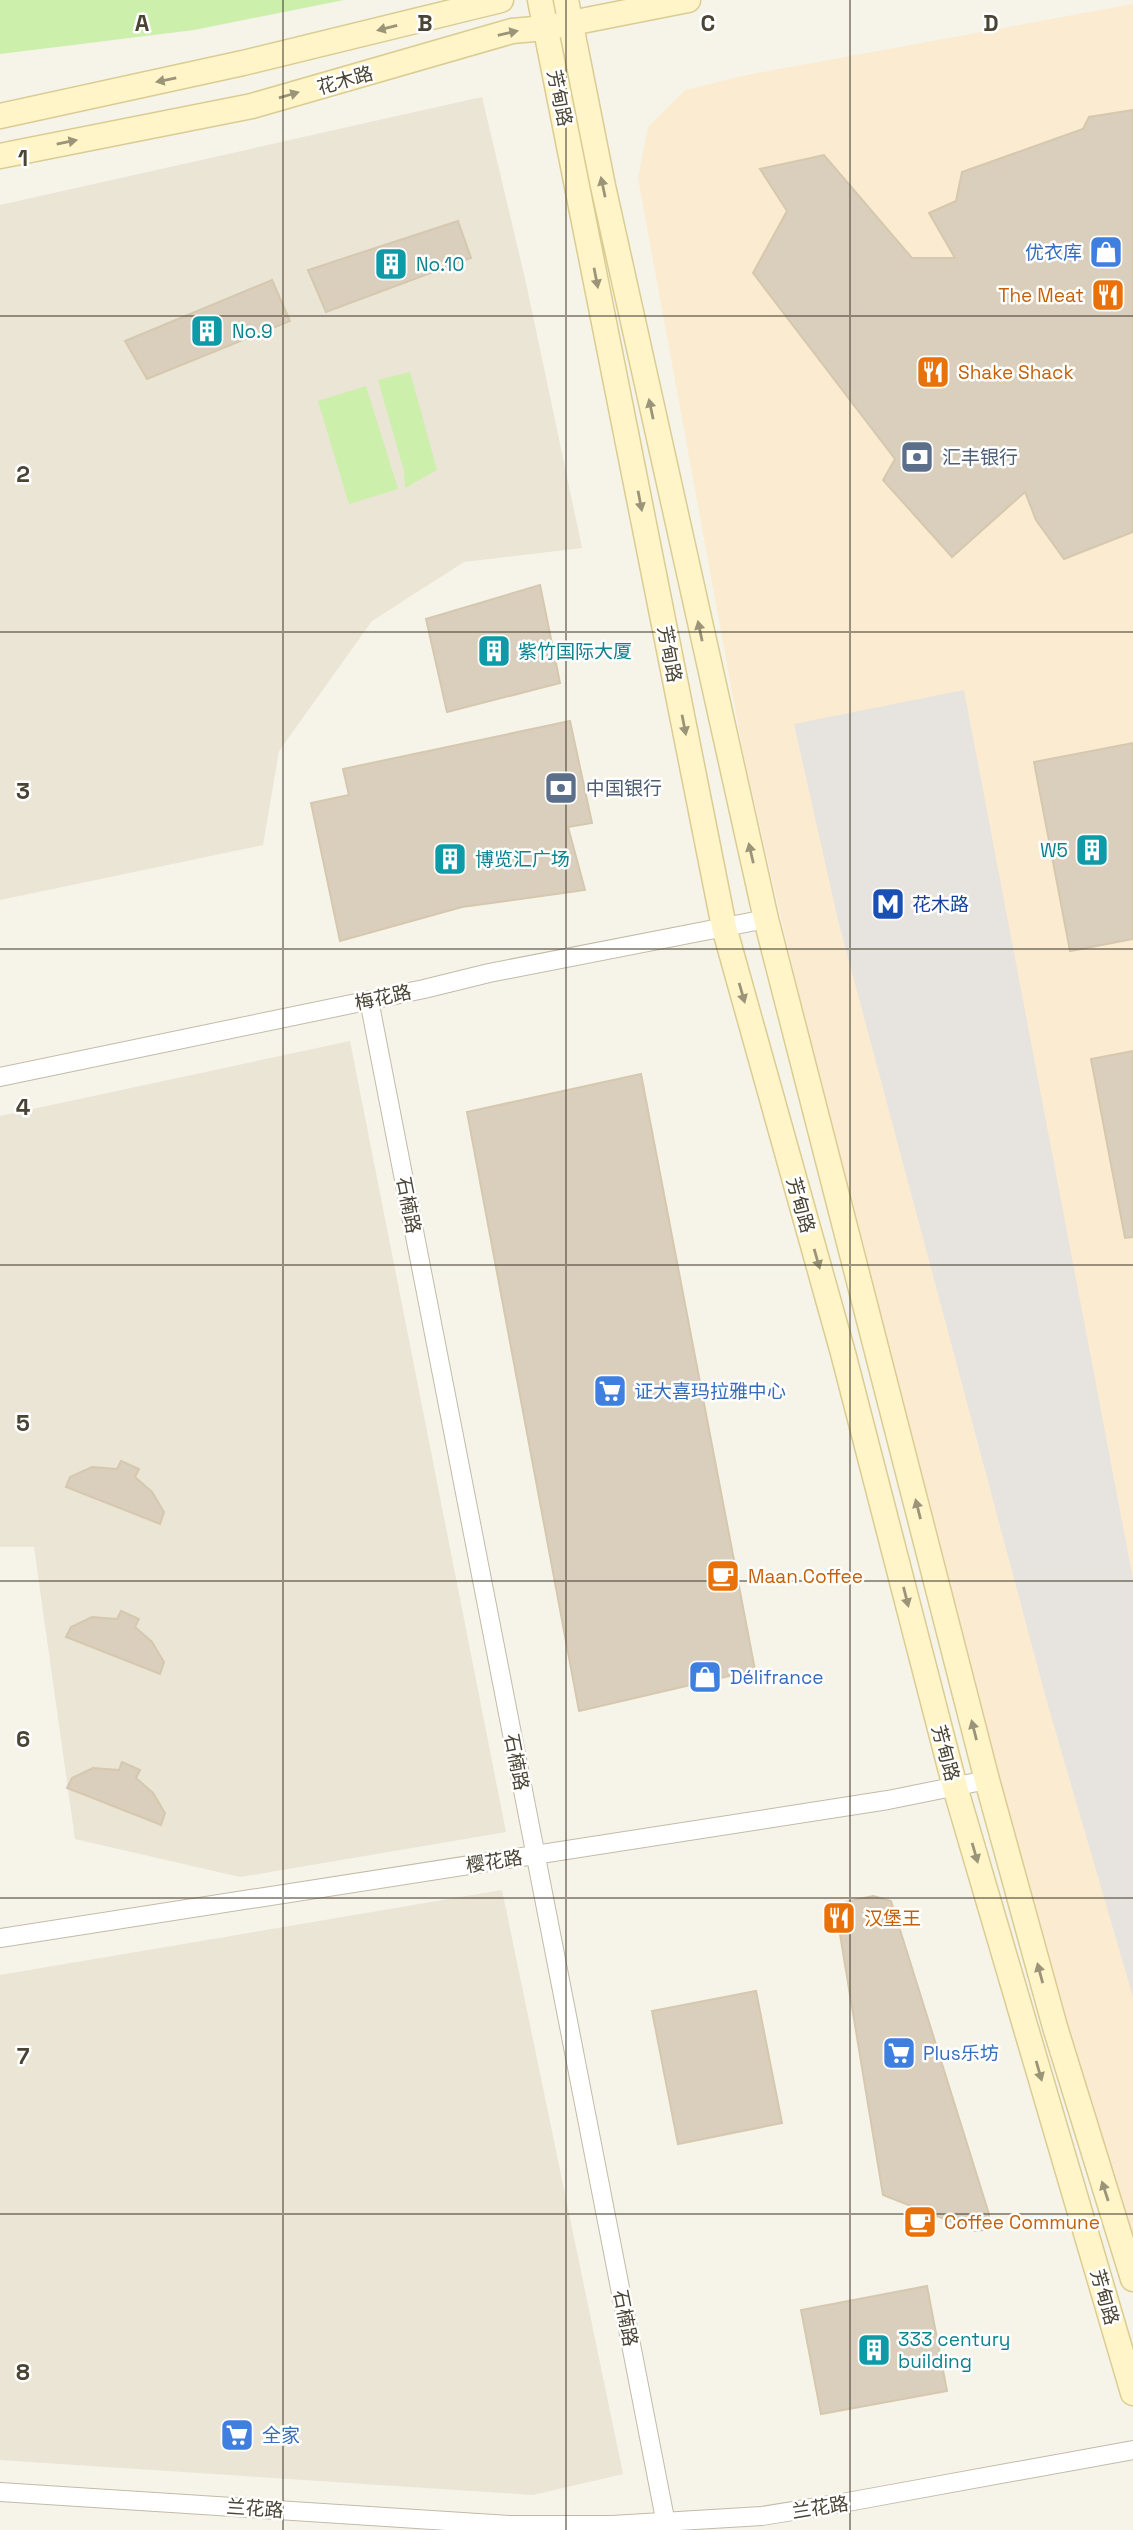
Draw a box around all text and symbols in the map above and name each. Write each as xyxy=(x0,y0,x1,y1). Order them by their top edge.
text: A xyxy=(135,8,150,38)
text: B xyxy=(417,8,433,38)
text: C xyxy=(701,8,715,38)
text: D xyxy=(983,8,999,38)
one-way arrow xyxy=(376,23,398,34)
one-way arrow xyxy=(497,28,519,39)
street label: 花木路 xyxy=(314,61,376,100)
street label: 芳甸路 xyxy=(541,68,578,129)
one-way arrow xyxy=(155,74,177,85)
one-way arrow xyxy=(279,90,300,100)
one-way arrow xyxy=(56,137,78,148)
text: 1 xyxy=(18,143,28,173)
one-way arrow xyxy=(597,176,608,198)
shop icon: 优衣库 xyxy=(1087,233,1125,271)
place label: 优衣库 xyxy=(1025,240,1082,265)
building icon: No.10 xyxy=(372,245,410,283)
place label: No.10 xyxy=(416,252,464,277)
one-way arrow xyxy=(591,267,602,289)
restaurant icon: The Meat xyxy=(1089,276,1127,314)
place label: The Meat xyxy=(998,283,1084,308)
building icon: No.9 xyxy=(188,312,226,350)
place label: No.9 xyxy=(232,319,273,344)
restaurant icon: Shake Shack xyxy=(914,353,952,391)
place label: Shake Shack xyxy=(958,360,1074,385)
one-way arrow xyxy=(646,398,657,420)
bank icon: 汇丰银行 xyxy=(898,438,936,476)
place label: 汇丰银行 xyxy=(942,445,1018,470)
text: 2 xyxy=(16,459,30,489)
one-way arrow xyxy=(635,490,646,512)
one-way arrow xyxy=(695,620,706,642)
street label: 芳甸路 xyxy=(652,624,687,684)
building icon: 紫竹国际大厦 xyxy=(475,632,513,670)
place label: 紫竹国际大厦 xyxy=(518,639,632,664)
one-way arrow xyxy=(679,714,690,736)
bank icon: 中国银行 xyxy=(542,769,580,807)
text: 3 xyxy=(16,776,30,806)
place label: 中国银行 xyxy=(586,776,662,801)
building icon: W5 xyxy=(1073,831,1111,869)
place label: W5 xyxy=(1040,838,1068,863)
building icon: 博览汇广场 xyxy=(431,840,469,878)
one-way arrow xyxy=(745,842,756,864)
place label: 博览汇广场 xyxy=(475,847,570,872)
metro station icon: 花木路 xyxy=(869,885,907,923)
place label: 花木路 xyxy=(912,892,969,917)
street label: 梅花路 xyxy=(353,979,414,1016)
one-way arrow xyxy=(737,982,748,1004)
text: 4 xyxy=(16,1092,31,1122)
street label: 芳甸路 xyxy=(781,1174,820,1236)
street label: 石楠路 xyxy=(391,1175,426,1235)
one-way arrow xyxy=(812,1249,822,1270)
supermarket icon: 证大喜玛拉雅中心 xyxy=(591,1372,629,1410)
place label: 证大喜玛拉雅中心 xyxy=(634,1379,786,1404)
text: 5 xyxy=(16,1408,30,1438)
one-way arrow xyxy=(912,1498,923,1520)
cafe icon: Maan Coffee xyxy=(704,1557,742,1595)
place label: Maan Coffee xyxy=(748,1564,863,1589)
one-way arrow xyxy=(901,1587,912,1609)
shop icon: Délifrance xyxy=(686,1658,724,1696)
place label: Délifrance xyxy=(730,1665,824,1690)
one-way arrow xyxy=(969,1719,979,1740)
street label: 芳甸路 xyxy=(926,1722,965,1784)
text: 6 xyxy=(16,1724,30,1754)
street label: 石楠路 xyxy=(499,1732,534,1792)
one-way arrow xyxy=(970,1842,980,1863)
street label: 樱花路 xyxy=(464,1845,524,1878)
restaurant icon: 汉堡王 xyxy=(820,1899,858,1937)
place label: 汉堡王 xyxy=(864,1906,921,1931)
one-way arrow xyxy=(1035,1962,1045,1983)
supermarket icon: Plus乐坊 xyxy=(880,2034,918,2072)
text: 7 xyxy=(17,2041,30,2071)
place label: Plus乐坊 xyxy=(923,2041,999,2066)
one-way arrow xyxy=(1034,2061,1044,2082)
one-way arrow xyxy=(1099,2180,1110,2201)
cafe icon: Coffee Commune xyxy=(901,2203,939,2241)
place label: Coffee Commune xyxy=(944,2210,1100,2235)
street label: 芳甸路 xyxy=(1085,2266,1124,2328)
street label: 石楠路 xyxy=(608,2288,643,2348)
place label: 333 century building xyxy=(898,2327,1010,2374)
building icon: 333 century building xyxy=(855,2331,893,2369)
text: 8 xyxy=(16,2357,30,2387)
supermarket icon: 全家 xyxy=(218,2416,256,2454)
place label: 全家 xyxy=(262,2423,300,2448)
street label: 兰花路 xyxy=(790,2491,850,2524)
street label: 兰花路 xyxy=(226,2494,284,2523)

